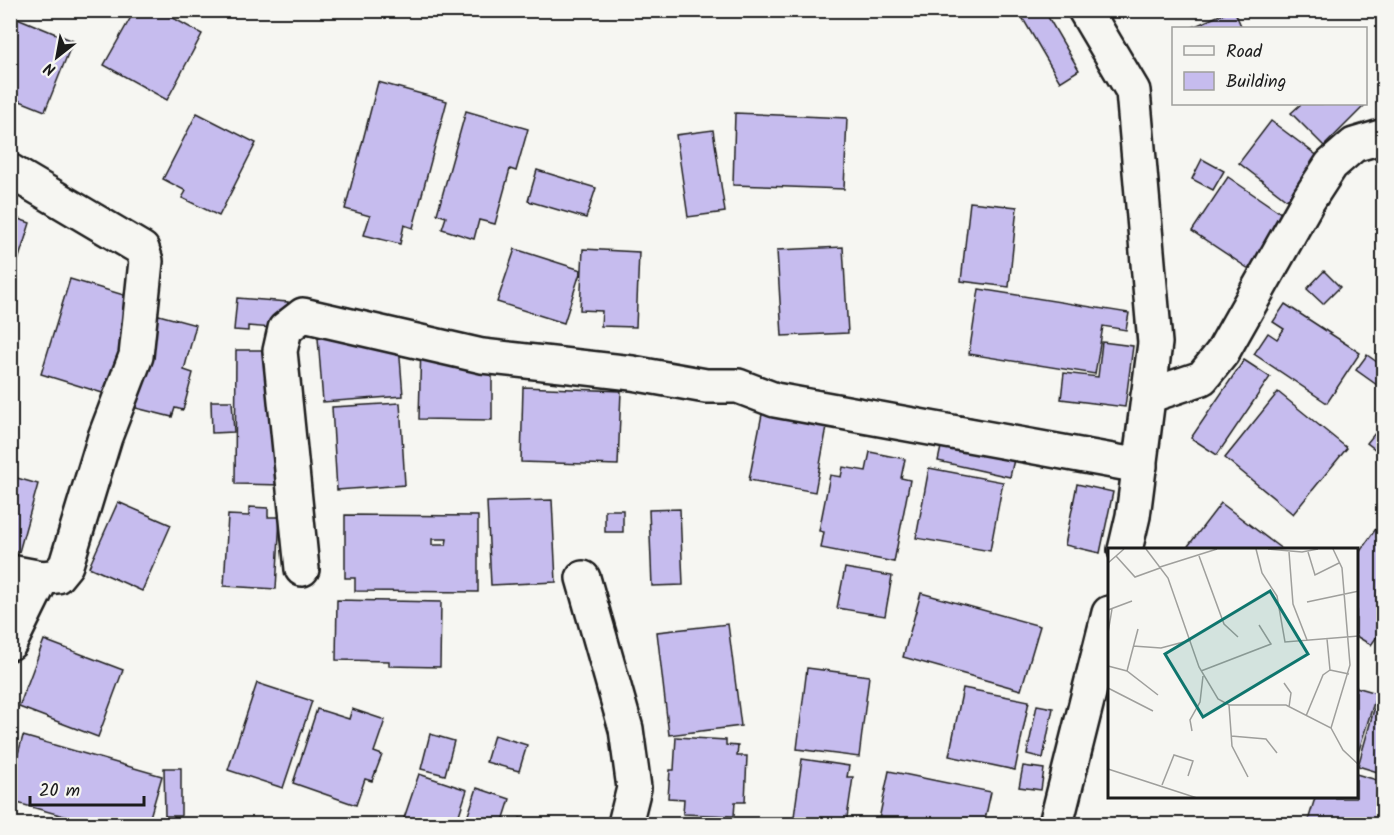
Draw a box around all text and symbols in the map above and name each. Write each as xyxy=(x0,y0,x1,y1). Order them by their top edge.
north arrow xyxy=(27,27,87,87)
legend xyxy=(1172,27,1367,105)
text: Road xyxy=(1226,38,1263,67)
text: N xyxy=(39,55,61,82)
text: Building xyxy=(1226,68,1286,97)
inset map xyxy=(1108,548,1358,799)
scale bar xyxy=(30,769,144,807)
text: 20 m xyxy=(39,777,80,806)

